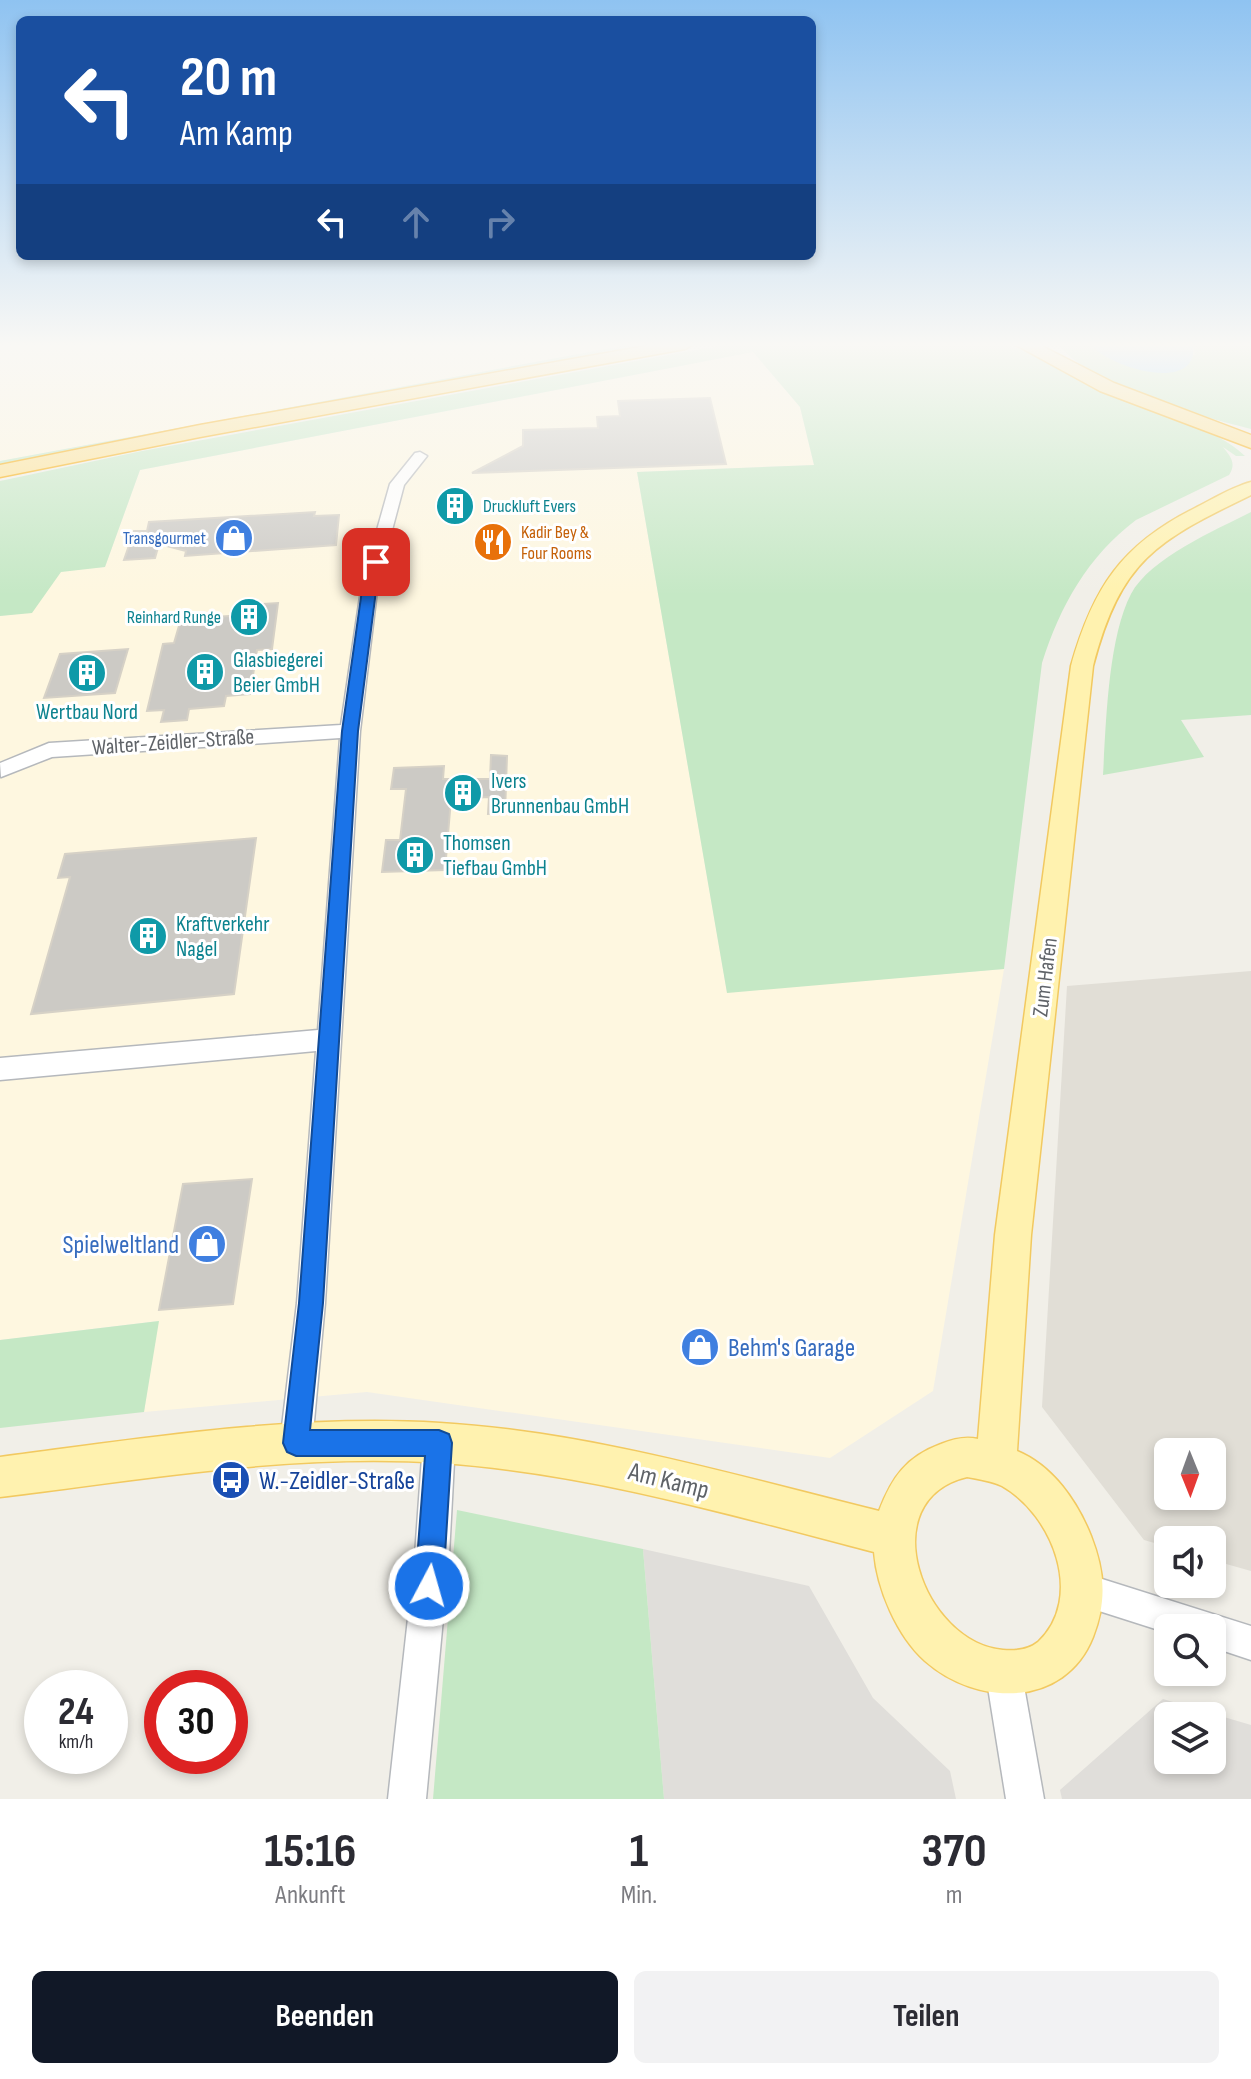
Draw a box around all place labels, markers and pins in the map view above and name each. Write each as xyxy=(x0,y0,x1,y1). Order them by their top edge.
building icon: Druckluft Evers xyxy=(434,485,476,527)
place label: Druckluft Evers xyxy=(483,496,576,517)
shop icon: Transgourmet xyxy=(213,517,255,559)
restaurant icon: Kadir Bey & Four Rooms xyxy=(472,521,514,563)
place label: Kadir Bey & Four Rooms xyxy=(521,522,592,564)
place label: Transgourmet xyxy=(123,528,207,549)
pin xyxy=(342,528,410,596)
building icon: Reinhard Runge xyxy=(228,596,270,638)
place label: Reinhard Runge xyxy=(127,607,221,628)
place label: Glasbiegerei Beier GmbH xyxy=(233,647,323,699)
building icon: Glasbiegerei Beier GmbH xyxy=(184,651,226,693)
building icon: Wertbau Nord xyxy=(66,652,108,694)
place label: Wertbau Nord xyxy=(36,699,138,726)
place label: Ivers Brunnenbau GmbH xyxy=(491,768,629,820)
building icon: Ivers Brunnenbau GmbH xyxy=(442,772,484,814)
place label: Thomsen Tiefbau GmbH xyxy=(443,830,547,882)
building icon: Thomsen Tiefbau GmbH xyxy=(394,834,436,876)
place label: Kraftverkehr Nagel xyxy=(176,911,269,963)
building icon: Kraftverkehr Nagel xyxy=(127,915,169,957)
shop icon: Spielweltland xyxy=(186,1223,228,1265)
place label: Spielweltland xyxy=(62,1230,179,1261)
shop icon: Behm's Garage xyxy=(679,1326,721,1368)
place label: Behm's Garage xyxy=(728,1333,855,1364)
bus stop icon: W.-Zeidler-Straße xyxy=(210,1459,252,1501)
place label: W.-Zeidler-Straße xyxy=(259,1466,415,1497)

